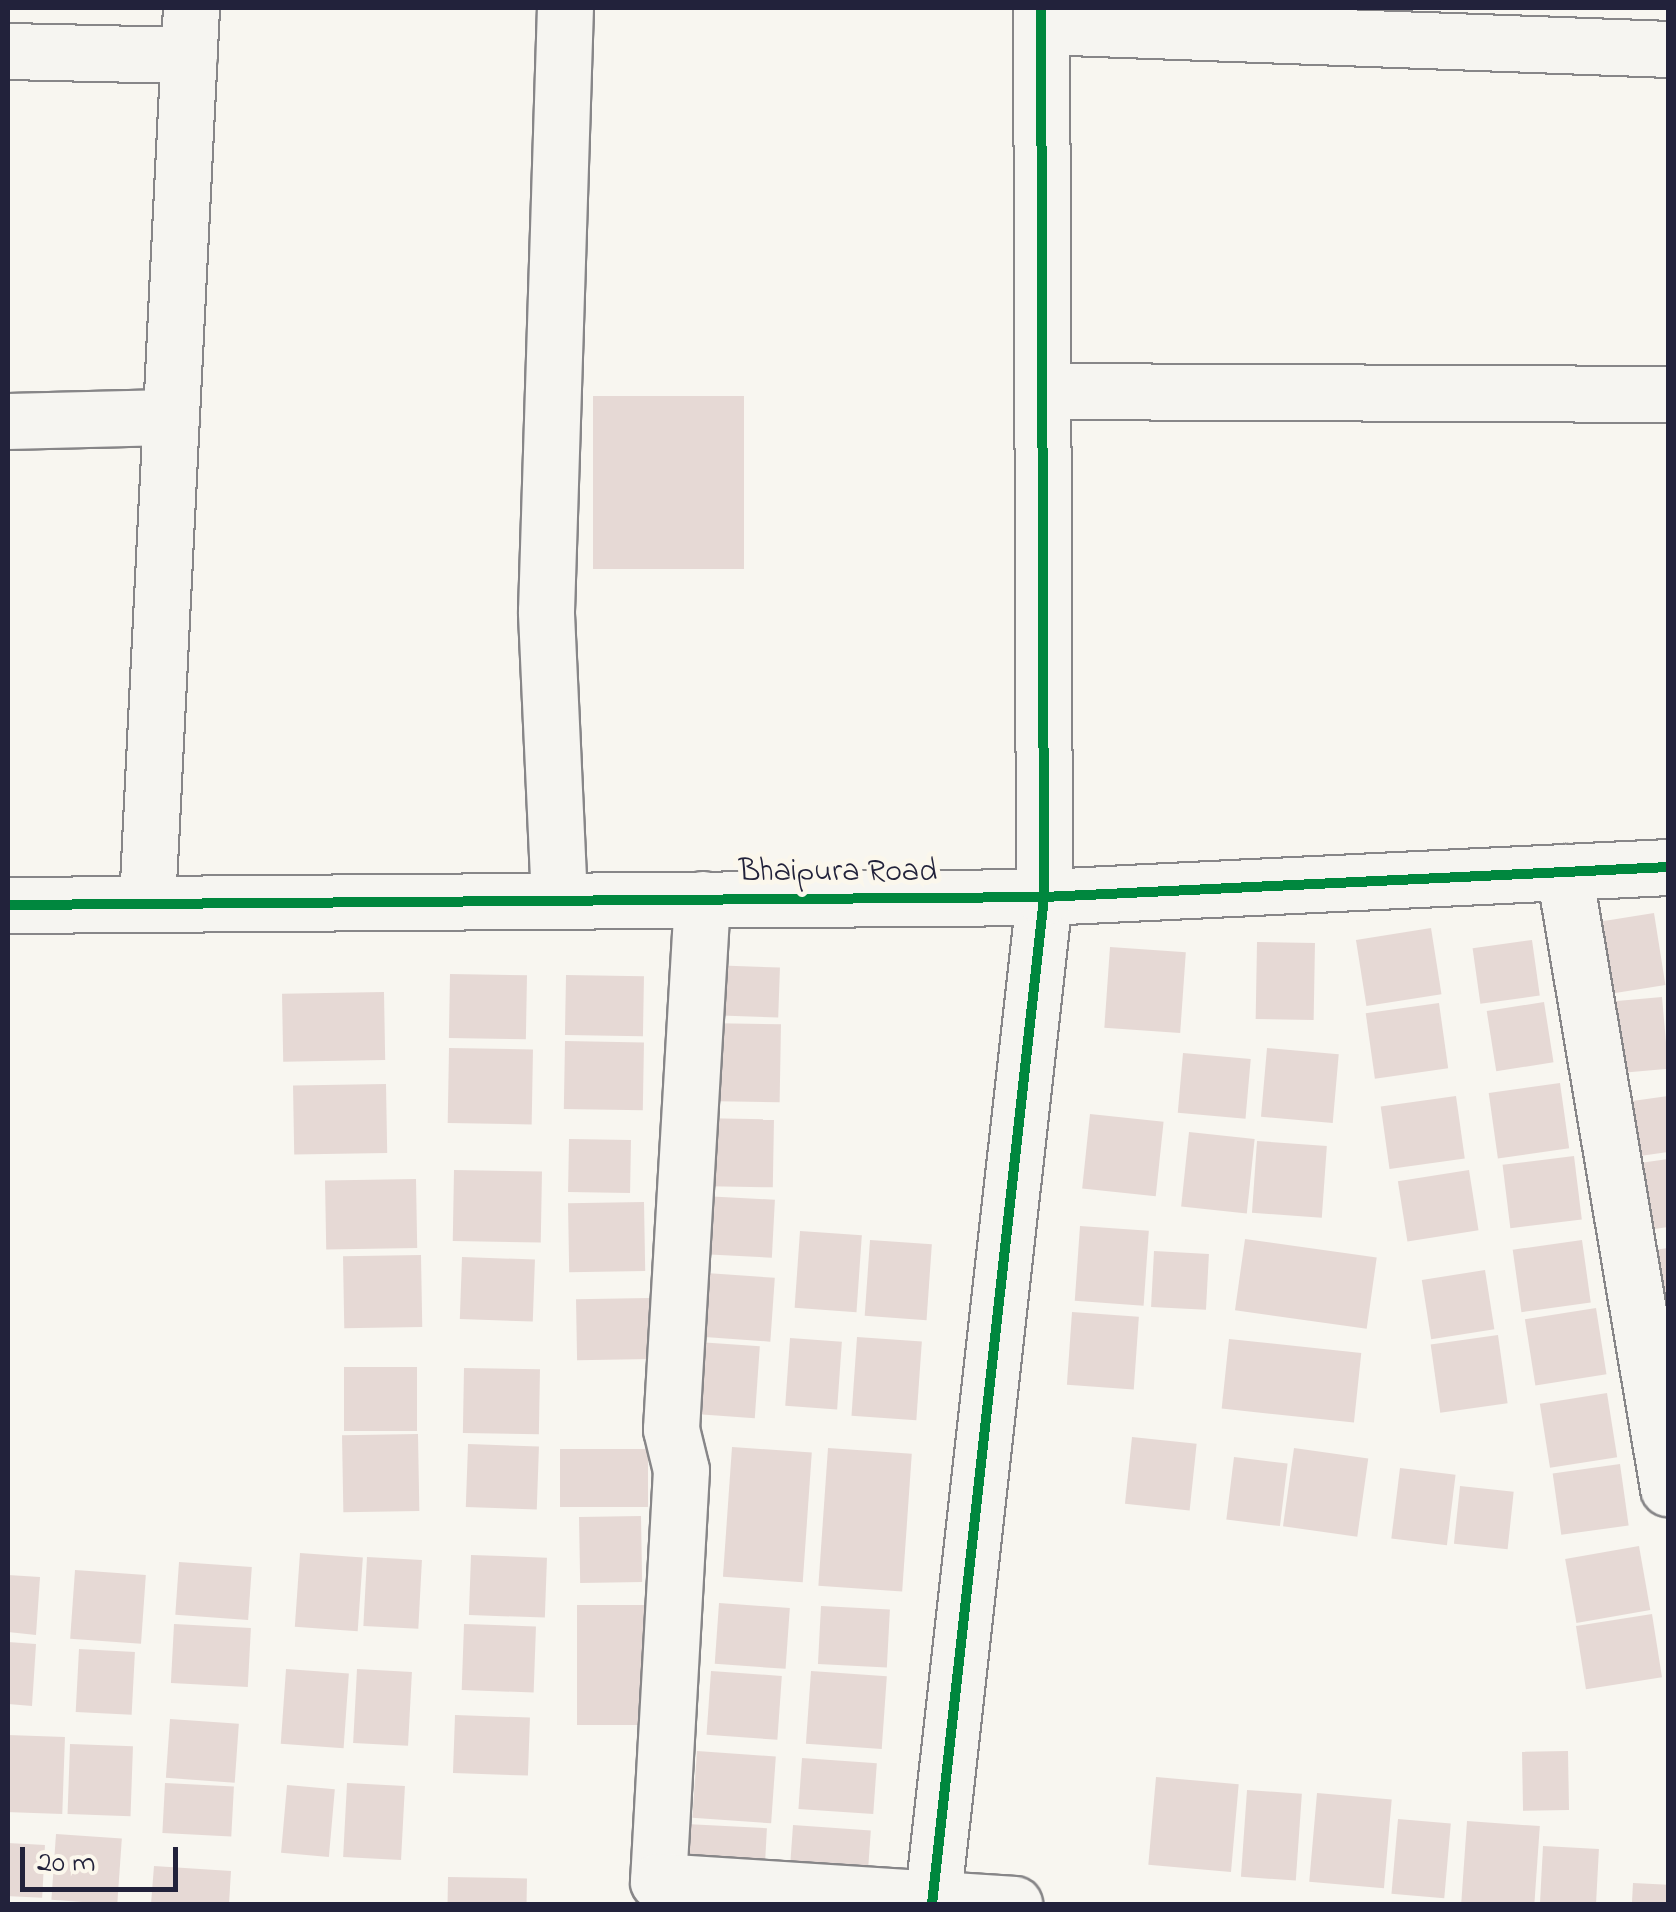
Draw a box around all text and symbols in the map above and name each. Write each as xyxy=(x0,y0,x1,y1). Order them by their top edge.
street label: Bhaipura Road xyxy=(739,854,937,892)
scale bar xyxy=(25,1827,182,1889)
text: 20 m xyxy=(37,1842,96,1886)

